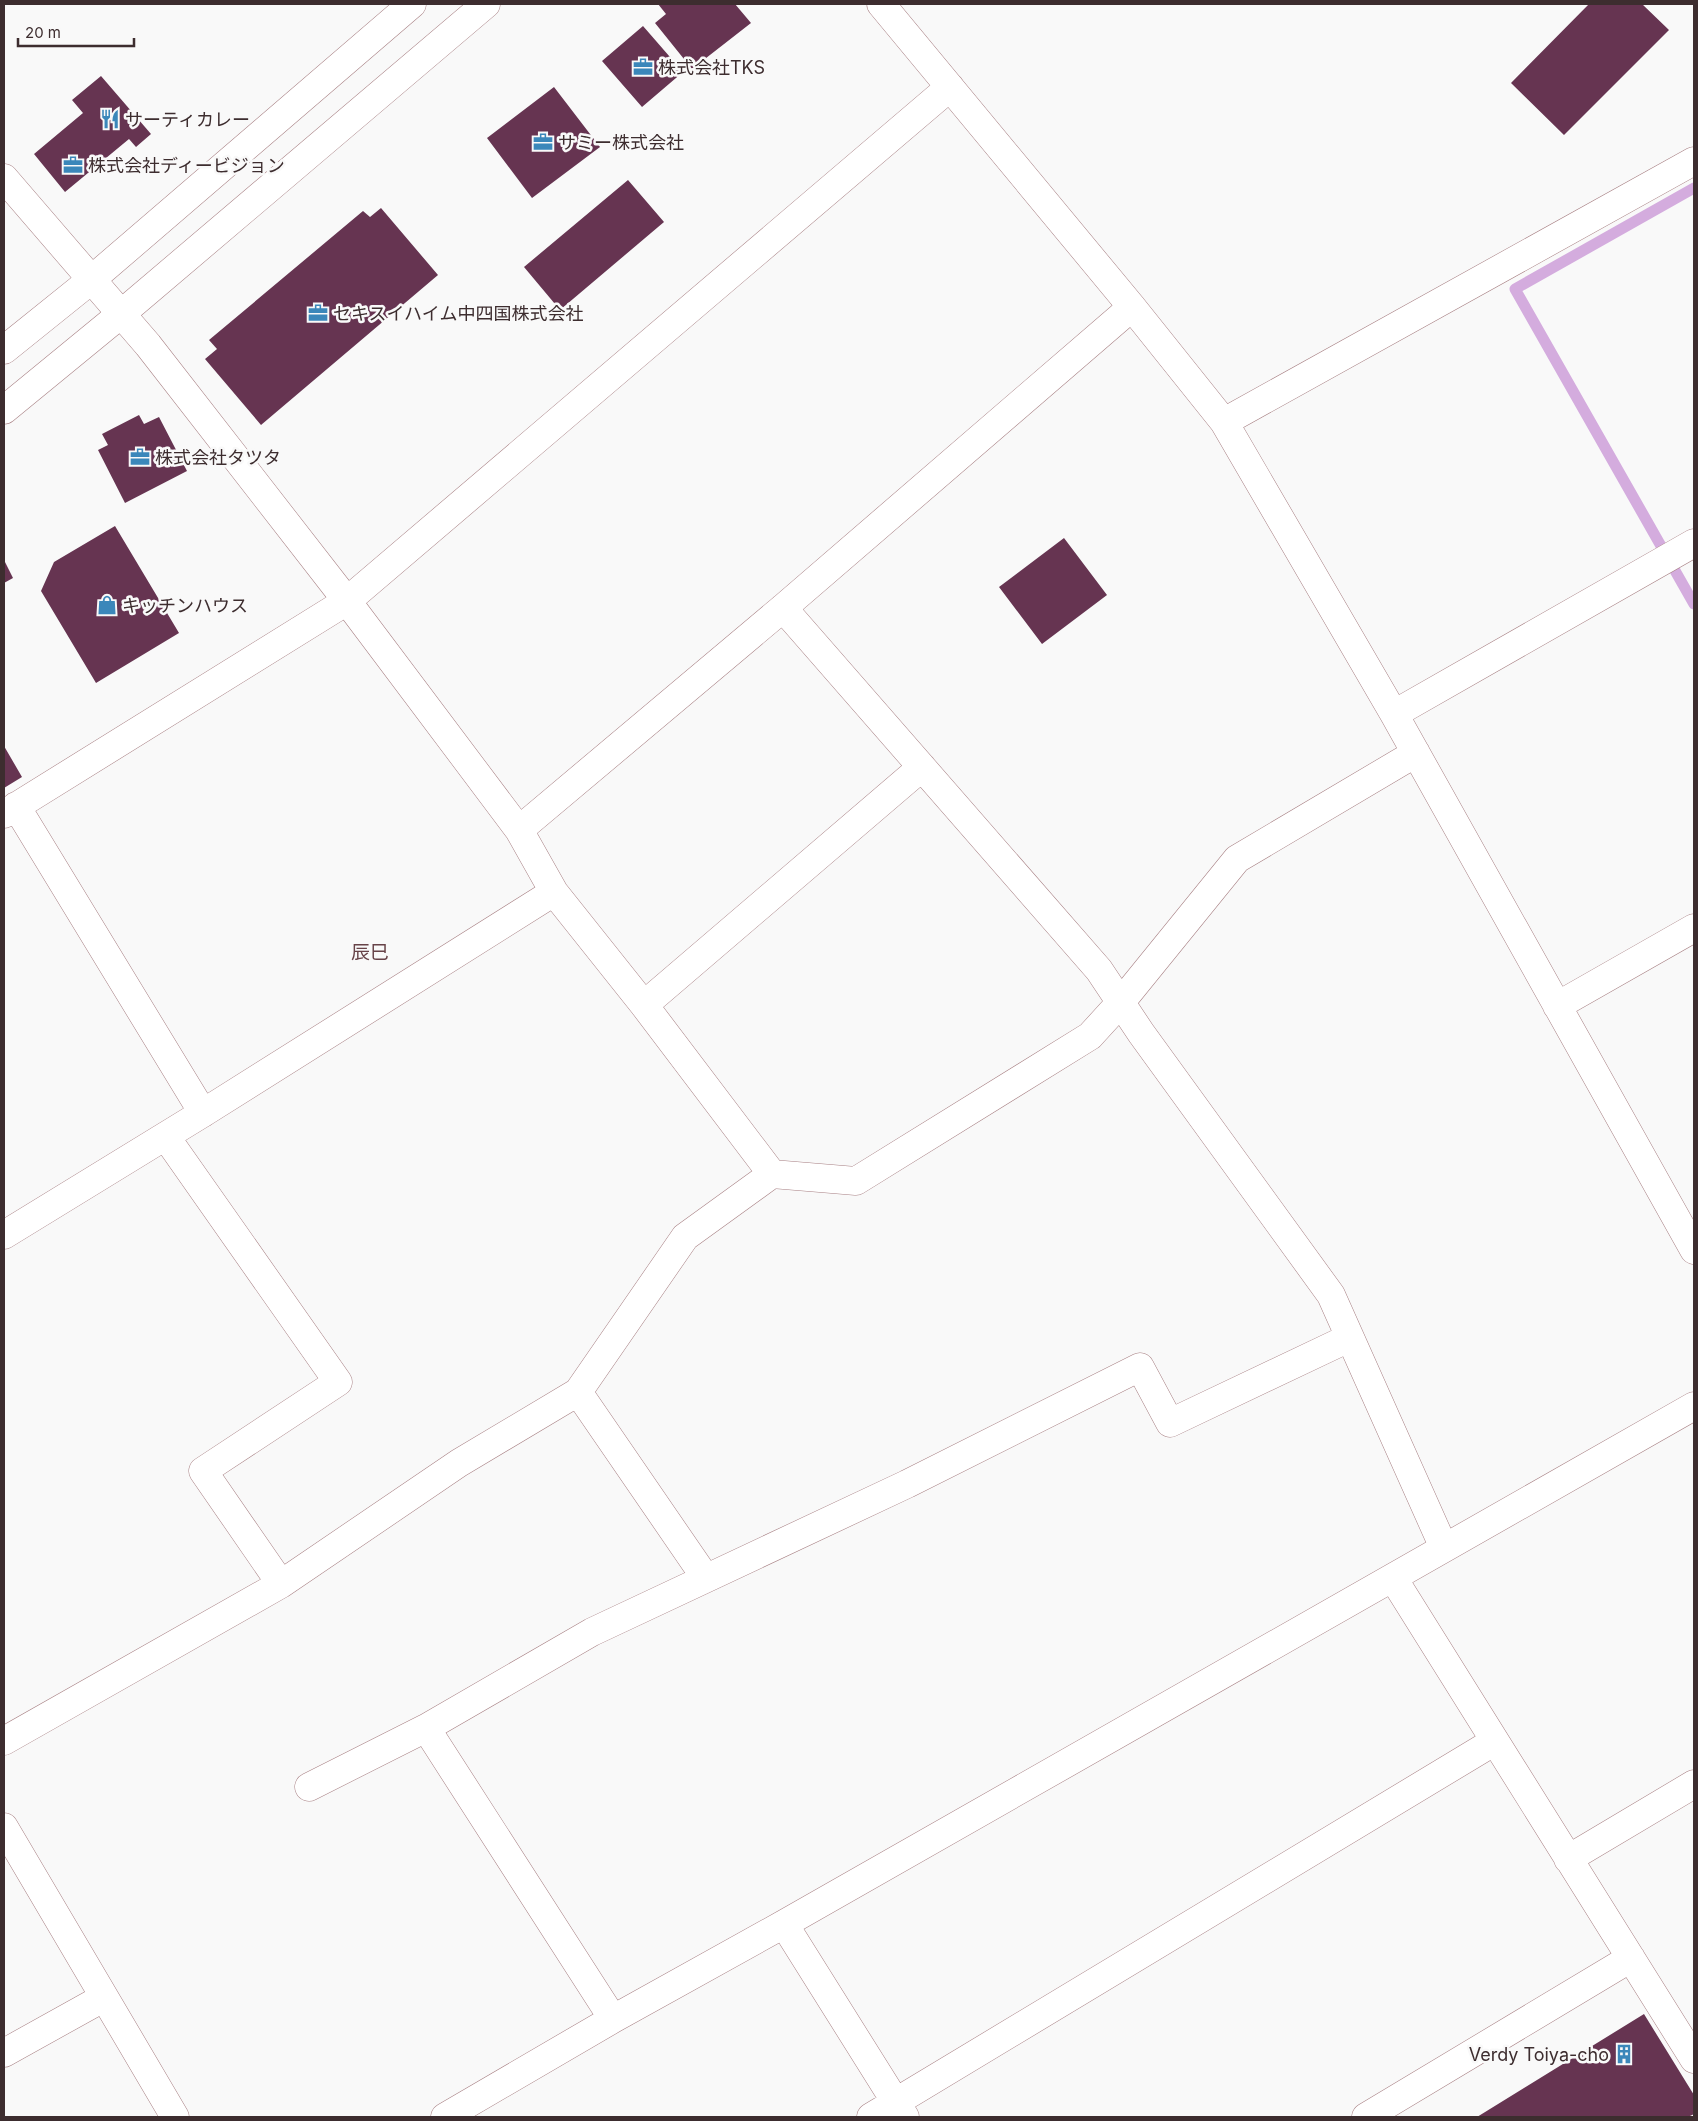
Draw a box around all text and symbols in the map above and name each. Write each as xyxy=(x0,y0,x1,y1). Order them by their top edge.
scale bar xyxy=(18,15,134,47)
text: 20 m xyxy=(25,23,61,42)
office icon: 株式会社TKS xyxy=(632,56,654,78)
place label: 株式会社TKS xyxy=(658,57,765,78)
restaurant icon: サーティカレー xyxy=(99,108,121,130)
place label: サーティカレー xyxy=(125,109,250,130)
office icon: サミー株式会社 xyxy=(532,131,554,153)
place label: サミー株式会社 xyxy=(558,132,684,153)
office icon: 株式会社ディービジョン xyxy=(62,154,84,176)
place label: 株式会社ディービジョン xyxy=(88,155,285,176)
office icon: セキスイハイム中四国株式会社 xyxy=(307,302,329,324)
place label: セキスイハイム中四国株式会社 xyxy=(333,303,583,324)
office icon: 株式会社タツタ xyxy=(129,446,151,468)
place label: 株式会社タツタ xyxy=(155,447,281,468)
shop icon: キッチンハウス xyxy=(96,594,118,616)
place label: キッチンハウス xyxy=(122,595,248,616)
district label: 辰巳 xyxy=(351,941,389,964)
building icon: Verdy Toiya-cho xyxy=(1613,2043,1635,2065)
place label: Verdy Toiya-cho xyxy=(1469,2044,1609,2065)

